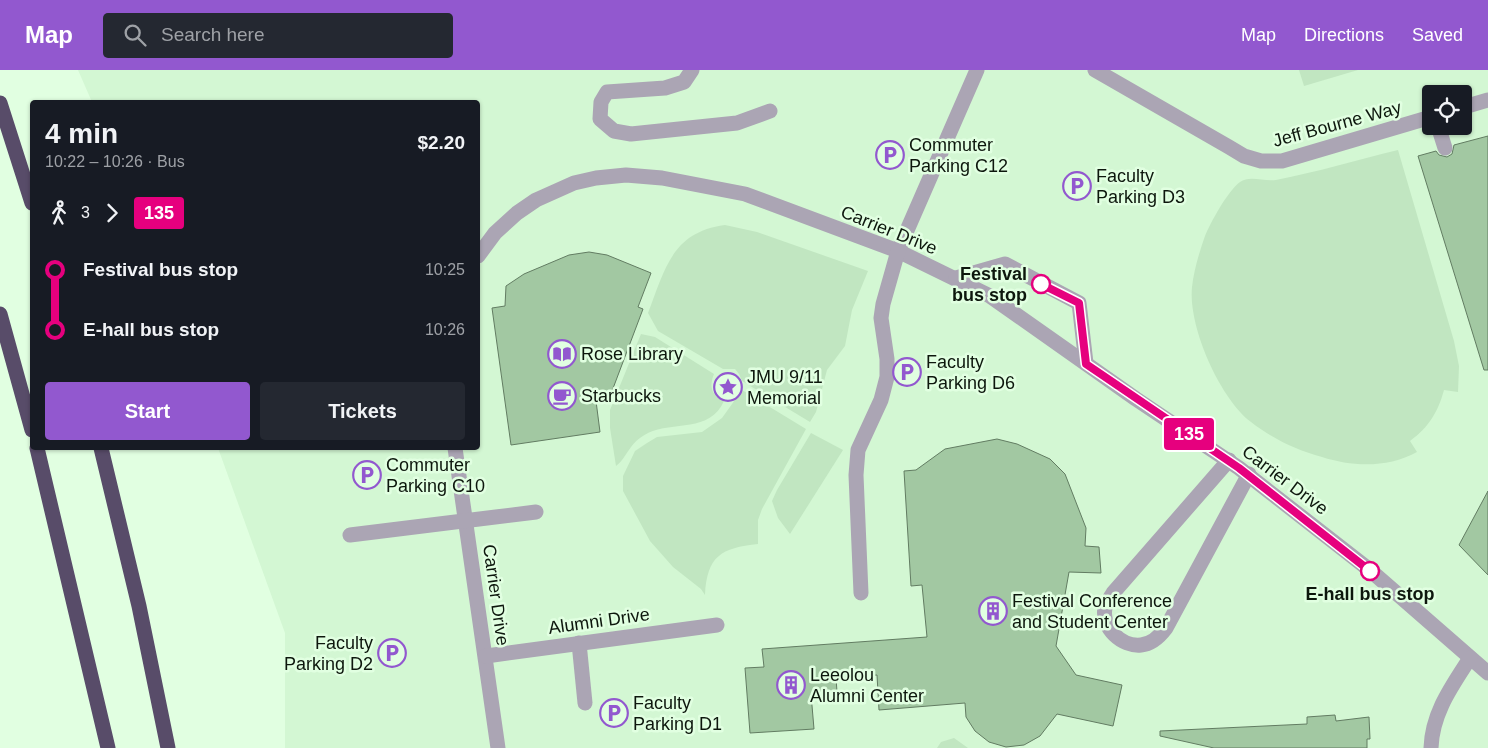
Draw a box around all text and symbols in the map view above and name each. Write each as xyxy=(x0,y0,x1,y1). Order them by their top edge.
search box xyxy=(103,13,453,58)
text: Map xyxy=(25,21,73,48)
icon: search xyxy=(121,21,149,49)
text: Search here xyxy=(161,24,265,45)
text: Map xyxy=(1241,25,1276,45)
text: Directions xyxy=(1304,25,1384,45)
text: Saved xyxy=(1412,25,1463,45)
map controls xyxy=(1422,85,1472,135)
button: locate xyxy=(1422,85,1472,135)
street label: Jeff Bourne Way xyxy=(1271,97,1403,151)
text: 4 min xyxy=(45,118,118,149)
text: $2.20 xyxy=(417,132,465,153)
place label: Commuter Parking C12 xyxy=(909,135,1008,176)
parking icon: Commuter Parking C12 xyxy=(875,140,905,170)
text: 10:22 – 10:26 · Bus xyxy=(45,153,185,170)
place label: Faculty Parking D3 xyxy=(1096,166,1185,207)
parking icon: Faculty Parking D3 xyxy=(1062,171,1092,201)
icon: walk xyxy=(45,199,73,227)
icon: forward xyxy=(98,199,126,227)
street label: Carrier Drive xyxy=(838,202,940,258)
text: 135 xyxy=(144,203,174,223)
text: 3 xyxy=(81,204,90,221)
text: Festival bus stop xyxy=(83,259,238,280)
text: 10:25 xyxy=(425,261,465,278)
place label: Festival bus stop xyxy=(952,264,1027,305)
marker: Festival bus stop xyxy=(1031,274,1051,294)
text: E-hall bus stop xyxy=(83,319,219,340)
text: 10:26 xyxy=(425,321,465,338)
library icon: Rose Library xyxy=(547,339,577,369)
place label: Rose Library xyxy=(581,344,683,364)
place label: Faculty Parking D6 xyxy=(926,352,1015,393)
parking icon: Faculty Parking D6 xyxy=(892,357,922,387)
place label: JMU 9/11 Memorial xyxy=(747,367,823,408)
place icon: JMU 9/11 Memorial xyxy=(713,372,743,402)
cafe icon: Starbucks xyxy=(547,381,577,411)
button: Start xyxy=(45,382,250,440)
button: Tickets xyxy=(260,382,465,440)
place label: Starbucks xyxy=(581,386,661,406)
line badge: 135 xyxy=(1160,418,1218,450)
text: 135 xyxy=(1174,424,1204,444)
street label: Carrier Drive xyxy=(1238,441,1332,519)
place label: Commuter Parking C10 xyxy=(386,455,485,496)
parking icon: Commuter Parking C10 xyxy=(352,460,382,490)
street label: Carrier Drive xyxy=(479,543,513,647)
marker: E-hall bus stop xyxy=(1360,561,1380,581)
place label: E-hall bus stop xyxy=(1305,584,1435,604)
place label: Festival Conference and Student Center xyxy=(1012,591,1172,632)
building icon: Festival Conference and Student Center xyxy=(978,596,1008,626)
street label: Alumni Drive xyxy=(547,604,651,638)
place label: Faculty Parking D2 xyxy=(284,633,373,674)
parking icon: Faculty Parking D2 xyxy=(377,638,407,668)
place label: Leeolou Alumni Center xyxy=(810,665,924,706)
building icon: Leeolou Alumni Center xyxy=(776,670,806,700)
place label: Faculty Parking D1 xyxy=(633,693,722,734)
parking icon: Faculty Parking D1 xyxy=(599,698,629,728)

